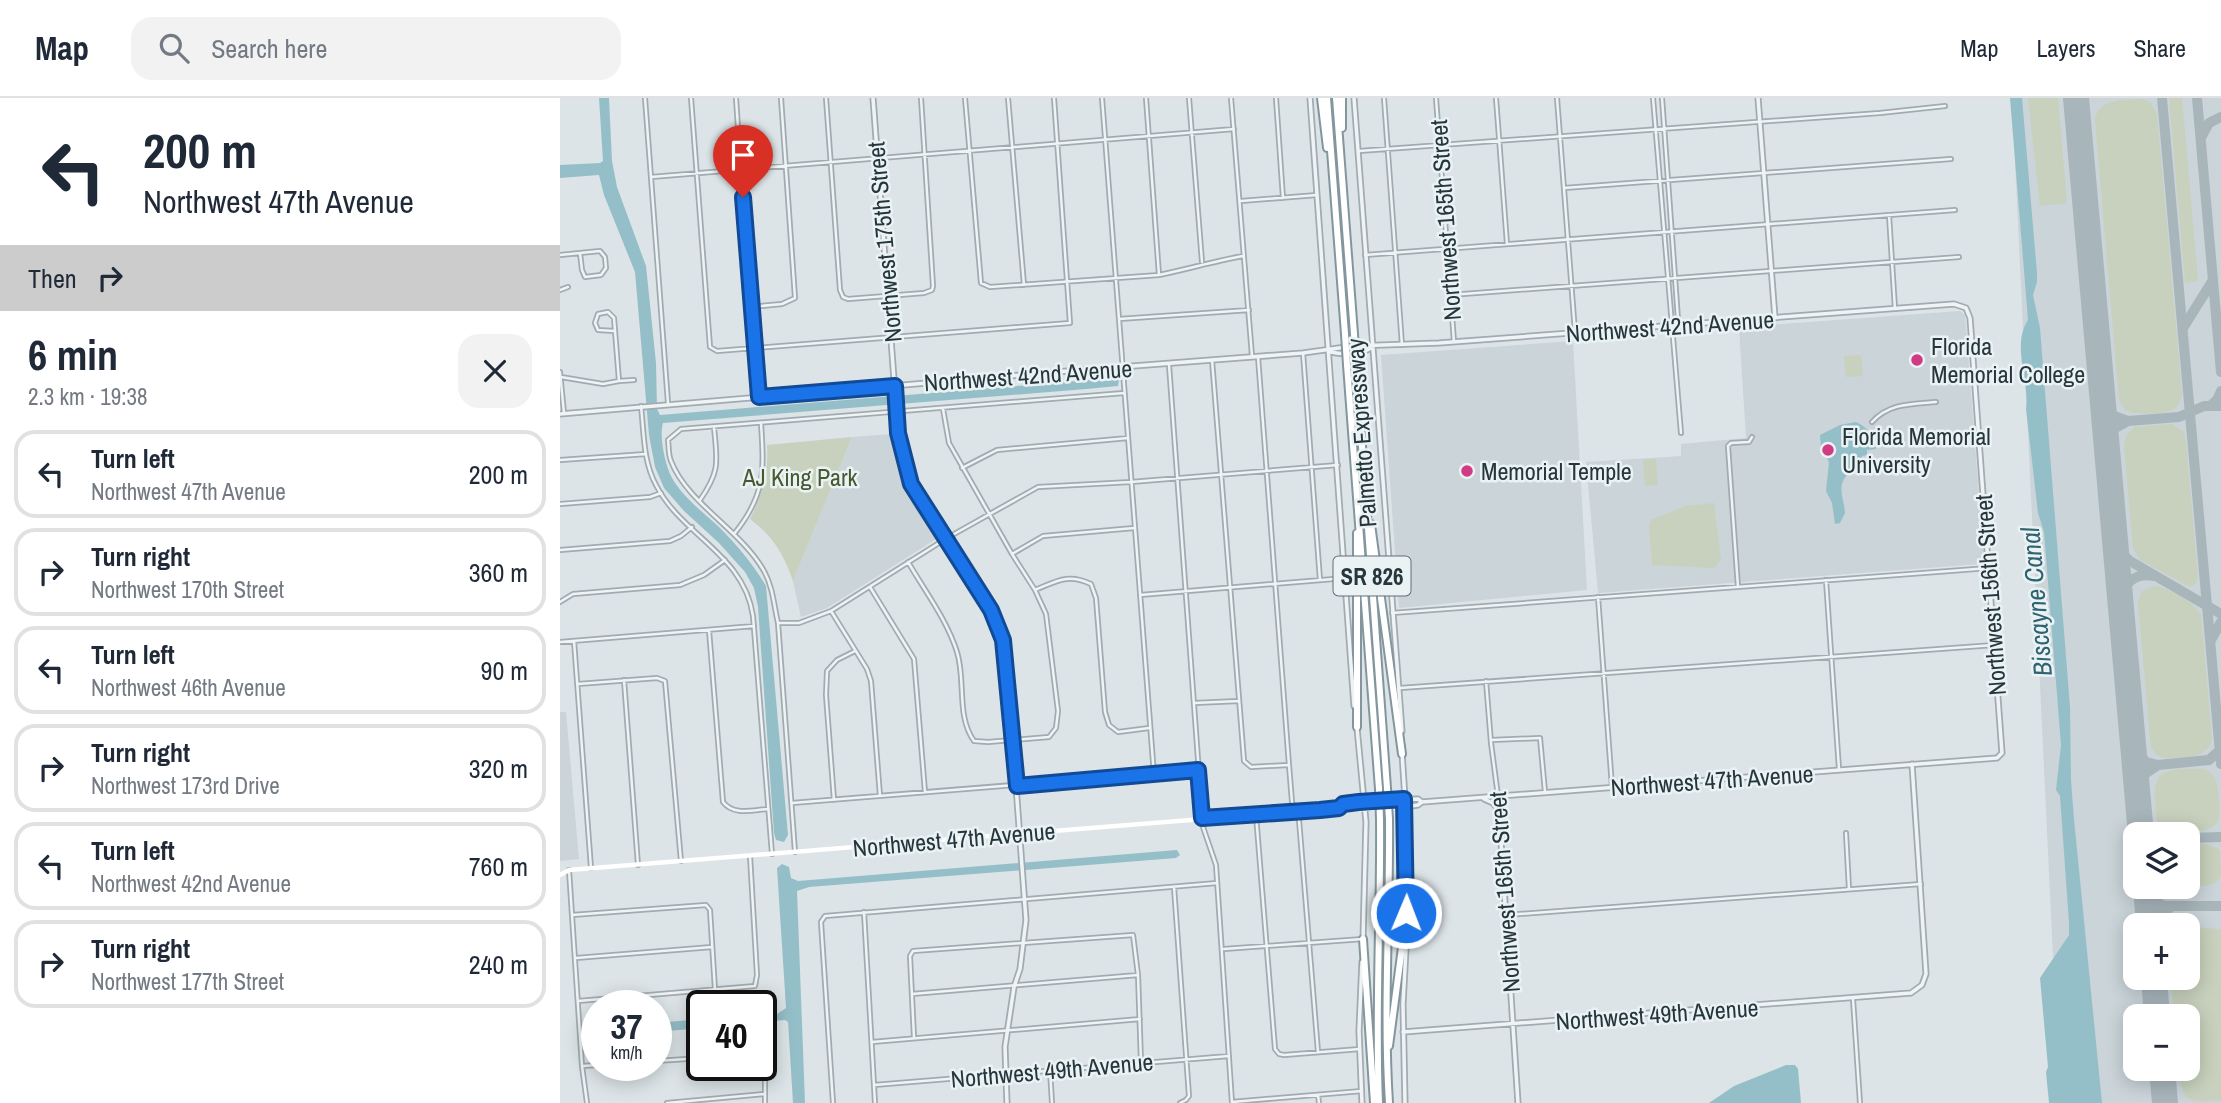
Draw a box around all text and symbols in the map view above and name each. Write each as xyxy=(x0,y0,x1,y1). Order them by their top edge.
search box xyxy=(131,17,621,80)
text: Map xyxy=(35,26,89,70)
icon: search xyxy=(155,29,193,67)
text: Search here xyxy=(211,31,327,66)
text: Map xyxy=(1960,32,1998,64)
text: Layers xyxy=(2036,32,2095,64)
text: Share xyxy=(2133,32,2186,64)
text: 200 m xyxy=(143,117,257,183)
street label: Northwest 165th Street xyxy=(1422,118,1468,322)
pin xyxy=(713,125,773,197)
icon: left xyxy=(28,126,119,217)
icon: arrive xyxy=(724,136,762,174)
street label: Northwest 175th Street xyxy=(859,140,909,344)
text: Northwest 47th Avenue xyxy=(143,180,414,223)
icon: right xyxy=(91,259,129,297)
text: Then xyxy=(28,261,77,296)
street label: Northwest 42nd Avenue xyxy=(1565,303,1775,349)
text: 6 min xyxy=(28,327,118,383)
place label: Florida Memorial College xyxy=(1931,330,2085,390)
button: close xyxy=(458,334,532,408)
street label: Palmetto Expressway xyxy=(1338,337,1384,528)
street label: Northwest 42nd Avenue xyxy=(923,352,1133,398)
marker: Florida Memorial College xyxy=(1909,352,1925,368)
text: 2.3 km · 19:38 xyxy=(28,381,148,412)
place label: Florida Memorial University xyxy=(1842,420,1991,480)
text: Turn left xyxy=(91,441,175,476)
marker: Florida Memorial University xyxy=(1820,442,1836,458)
icon: left xyxy=(32,455,70,493)
place label: Memorial Temple xyxy=(1481,455,1632,487)
text: 200 m xyxy=(469,457,528,492)
park label: AJ King Park xyxy=(742,461,858,493)
marker: Memorial Temple xyxy=(1459,463,1475,479)
text: Northwest 47th Avenue xyxy=(91,476,286,507)
street label: Northwest 156th Street xyxy=(1967,493,2013,697)
water label: Biscayne Canal xyxy=(2012,525,2060,678)
text: Turn right xyxy=(91,539,190,574)
icon: right xyxy=(32,553,70,591)
text: 360 m xyxy=(469,555,528,590)
road number: SR 826 xyxy=(1334,556,1410,596)
text: Northwest 170th Street xyxy=(91,574,284,605)
text: Turn left xyxy=(91,637,175,672)
icon: left xyxy=(32,651,70,689)
text: 90 m xyxy=(481,653,528,688)
text: Northwest 46th Avenue xyxy=(91,672,286,703)
text: Turn right xyxy=(91,735,190,770)
icon: right xyxy=(32,749,70,787)
text: 320 m xyxy=(469,751,528,786)
street label: Northwest 47th Avenue xyxy=(1610,757,1814,803)
text: Northwest 173rd Drive xyxy=(91,770,280,801)
street label: Northwest 165th Street xyxy=(1481,790,1527,994)
street label: Northwest 47th Avenue xyxy=(851,814,1057,864)
map controls xyxy=(2123,822,2200,1081)
button: layers xyxy=(2123,822,2200,899)
text: Turn left xyxy=(91,833,175,868)
icon: left xyxy=(32,847,70,885)
text: 760 m xyxy=(469,849,528,884)
text: Northwest 42nd Avenue xyxy=(91,868,291,899)
position arrow xyxy=(1369,876,1443,950)
button: + xyxy=(2123,913,2200,990)
text: Turn right xyxy=(91,931,190,966)
icon: right xyxy=(32,945,70,983)
text: 240 m xyxy=(469,947,528,982)
text: Northwest 177th Street xyxy=(91,966,284,997)
speed limit sign: 40 xyxy=(686,990,777,1081)
street label: Northwest 49th Avenue xyxy=(1555,991,1759,1037)
text: 37 xyxy=(611,1003,642,1050)
button: − xyxy=(2123,1004,2200,1081)
text: km/h xyxy=(611,1040,643,1065)
street label: Northwest 49th Avenue xyxy=(949,1045,1155,1095)

